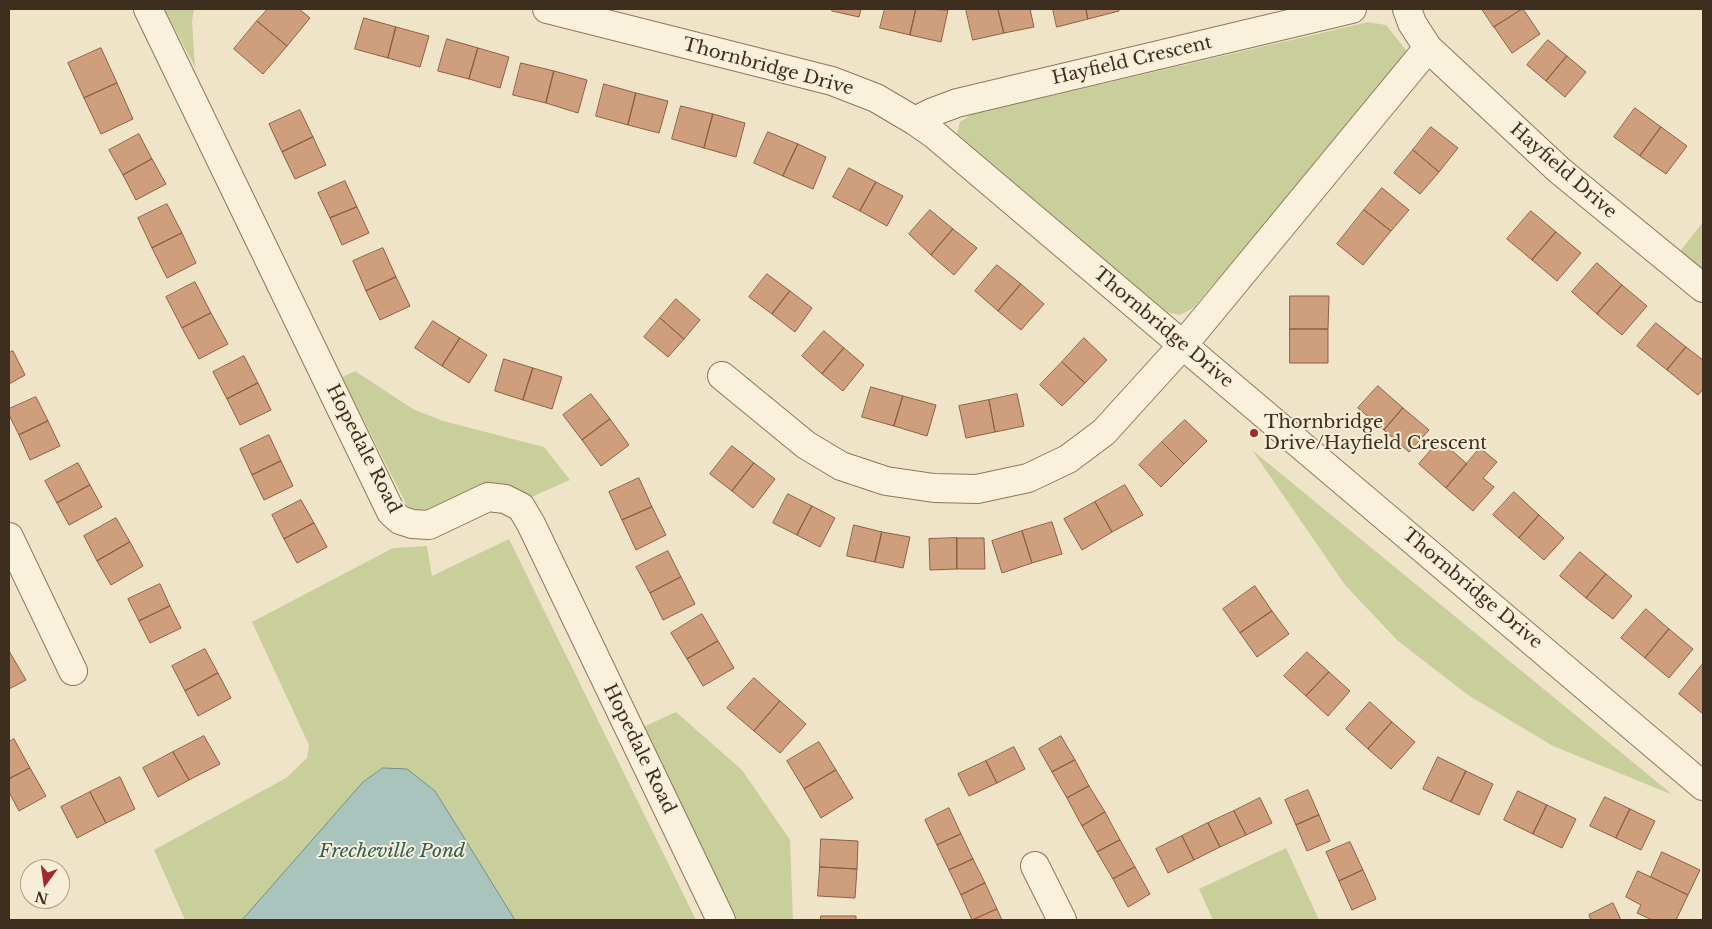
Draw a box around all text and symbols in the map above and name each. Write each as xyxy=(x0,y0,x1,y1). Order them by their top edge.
street label: Hayfield Crescent xyxy=(1050,32,1214,90)
street label: Thornbridge Drive xyxy=(680,34,856,100)
street label: Hayfield Drive xyxy=(1505,119,1621,223)
street label: Thornbridge Drive xyxy=(1089,263,1237,393)
street label: Hopedale Road xyxy=(321,381,405,517)
place label: Thornbridge Drive/Hayfield Crescent xyxy=(1264,412,1487,454)
marker: Thornbridge Drive/Hayfield Crescent xyxy=(1248,427,1260,439)
street label: Thornbridge Drive xyxy=(1398,524,1546,654)
street label: Hopedale Road xyxy=(598,681,680,817)
water label: Frecheville Pond xyxy=(319,841,465,863)
north arrow xyxy=(20,859,70,909)
text: N xyxy=(33,887,50,908)

